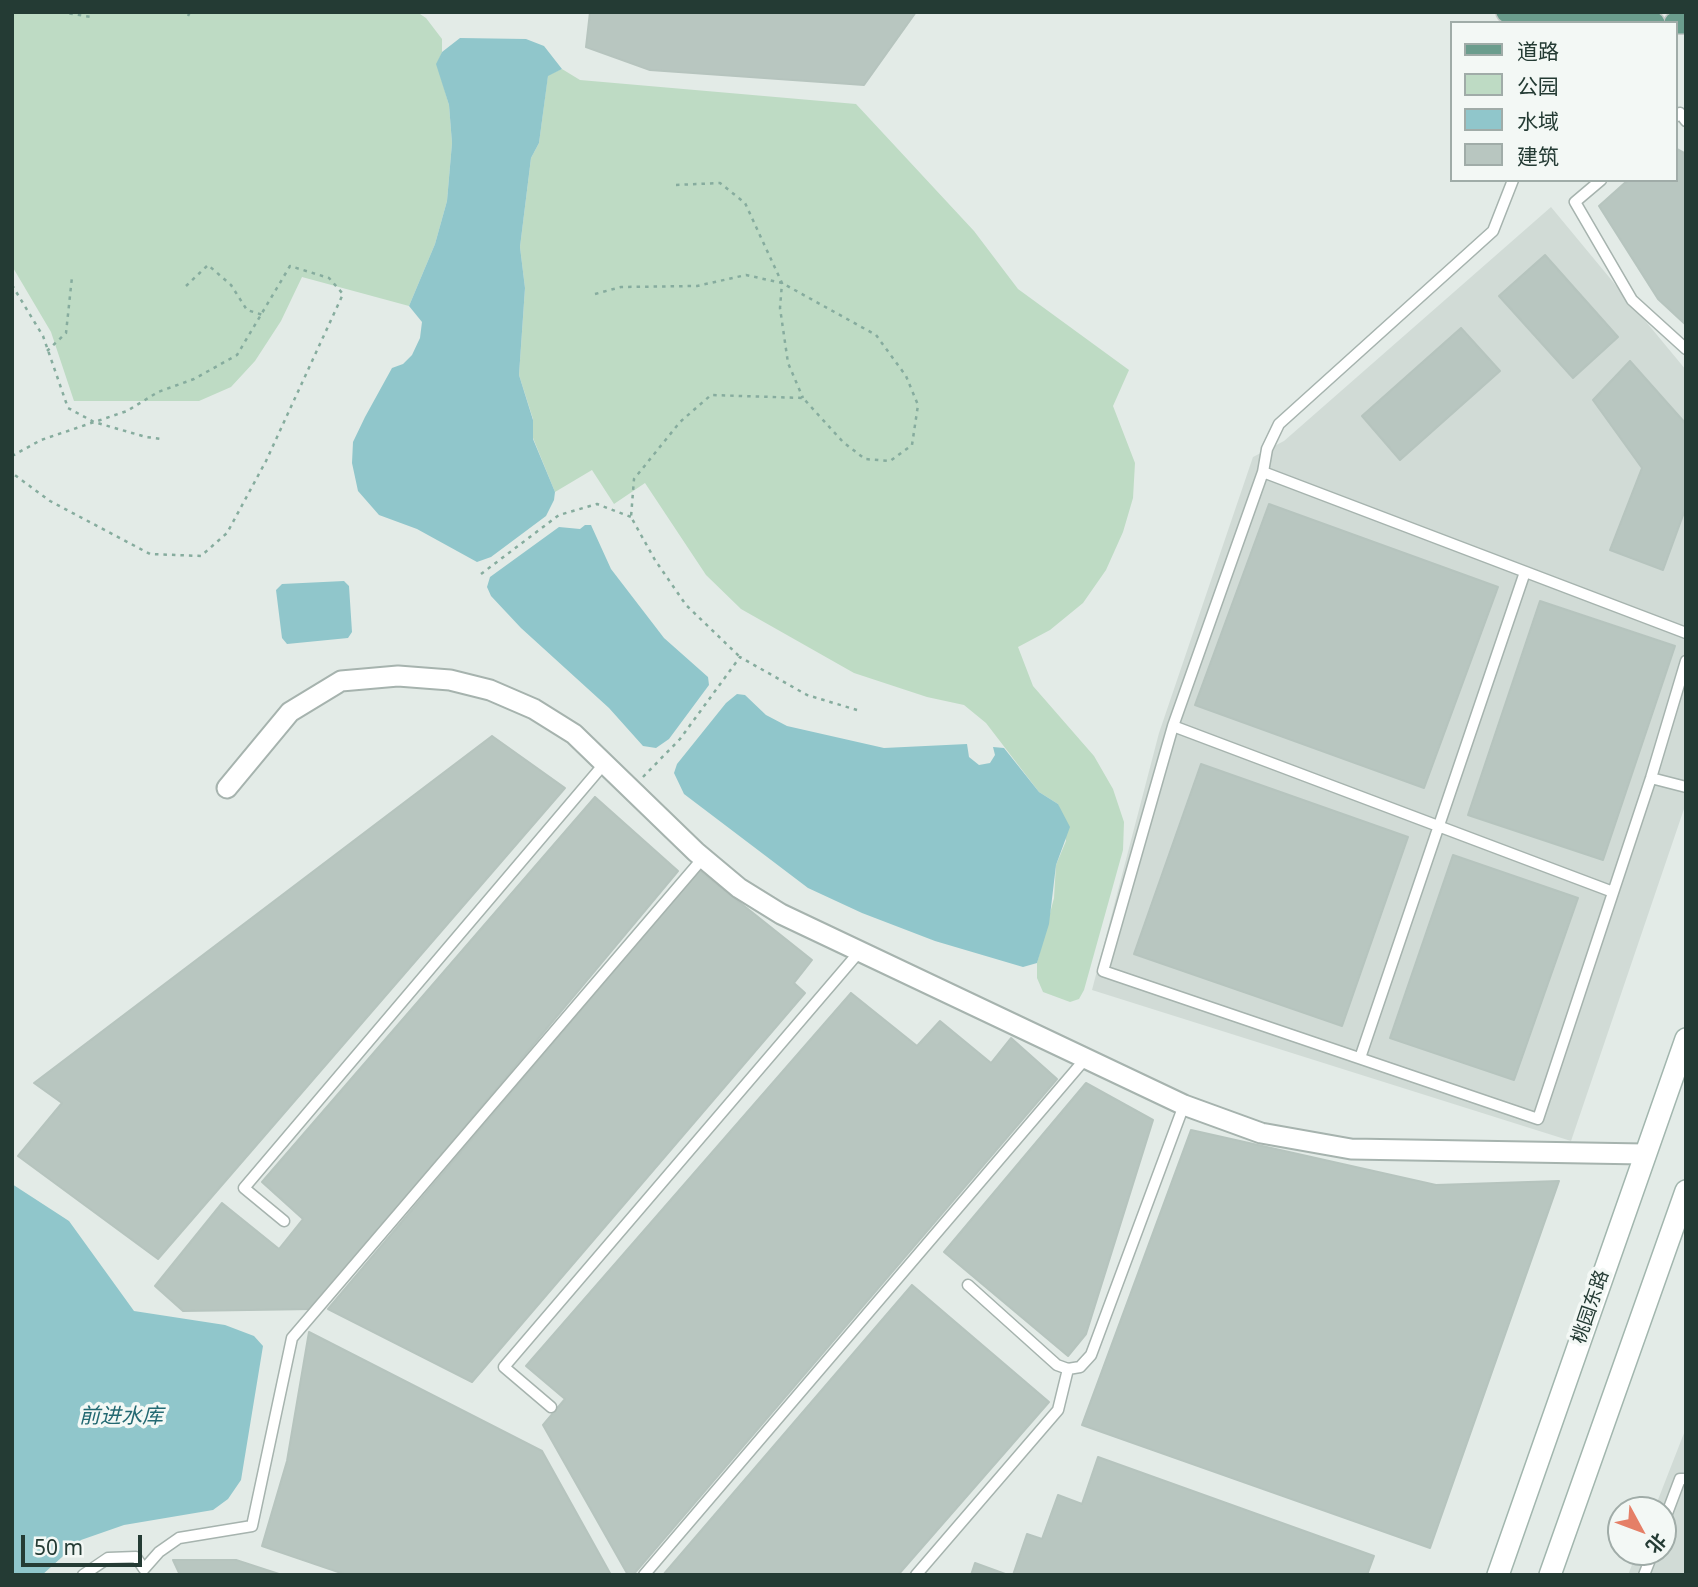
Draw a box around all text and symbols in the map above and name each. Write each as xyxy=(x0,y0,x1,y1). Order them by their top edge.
legend xyxy=(1450,21,1677,182)
text: 道路 xyxy=(1517,37,1559,65)
text: 公园 xyxy=(1517,72,1559,100)
text: 水域 xyxy=(1517,107,1559,135)
text: 建筑 xyxy=(1517,142,1559,170)
street label: 桃园东路 xyxy=(1568,1267,1614,1347)
water label: 前进水库 xyxy=(79,1404,163,1430)
north arrow xyxy=(1607,1496,1677,1566)
scale bar xyxy=(24,1520,145,1564)
text: 北 xyxy=(1640,1528,1672,1559)
text: 50 m xyxy=(34,1533,83,1561)

